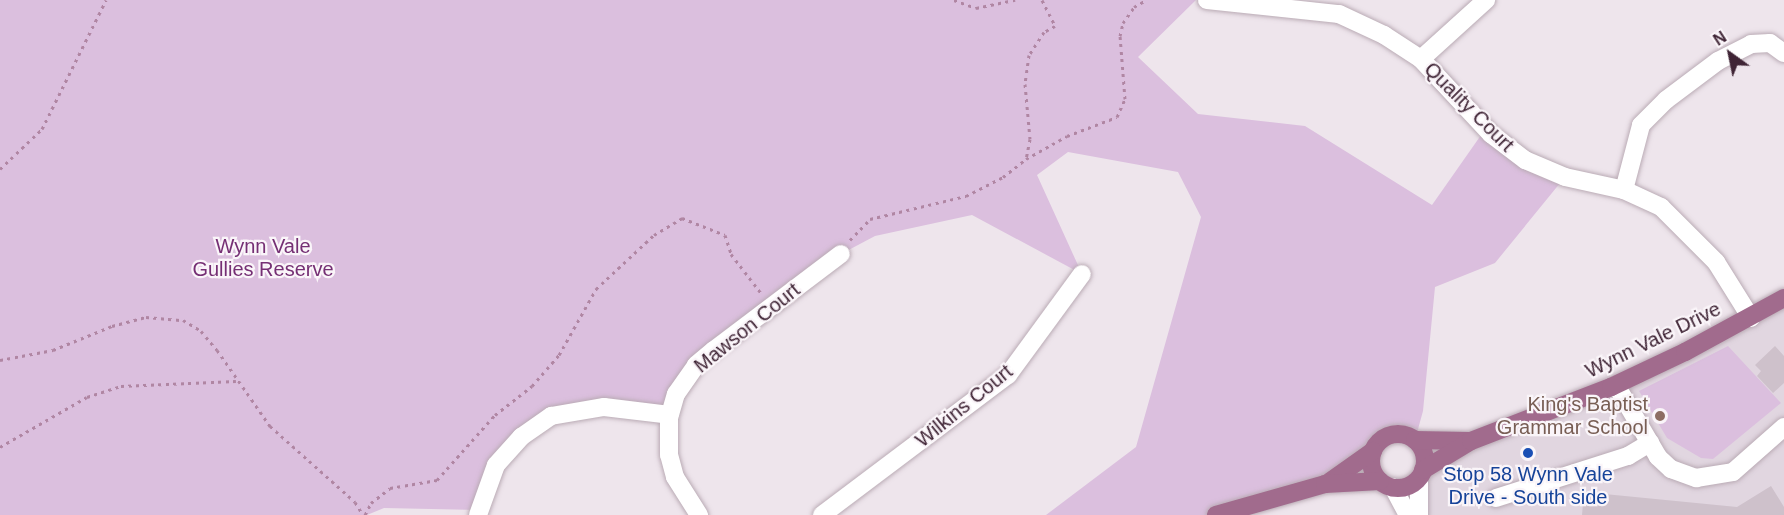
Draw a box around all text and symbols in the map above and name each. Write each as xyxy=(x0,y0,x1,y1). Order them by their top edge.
north arrow xyxy=(1700,24,1760,84)
text: N xyxy=(1710,28,1729,49)
street label: Quality Court xyxy=(1419,57,1519,157)
park label: Wynn Vale Gullies Reserve xyxy=(192,235,334,282)
street label: Mawson Court xyxy=(689,278,805,378)
street label: Wynn Vale Drive xyxy=(1582,297,1724,383)
street label: Wilkins Court xyxy=(911,360,1017,452)
place label: King's Baptist Grammar School xyxy=(1497,392,1648,439)
marker: King's Baptist Grammar School xyxy=(1653,409,1667,423)
marker: Stop 58 Wynn Vale Drive - South side xyxy=(1521,446,1535,460)
place label: Stop 58 Wynn Vale Drive - South side xyxy=(1443,462,1613,509)

